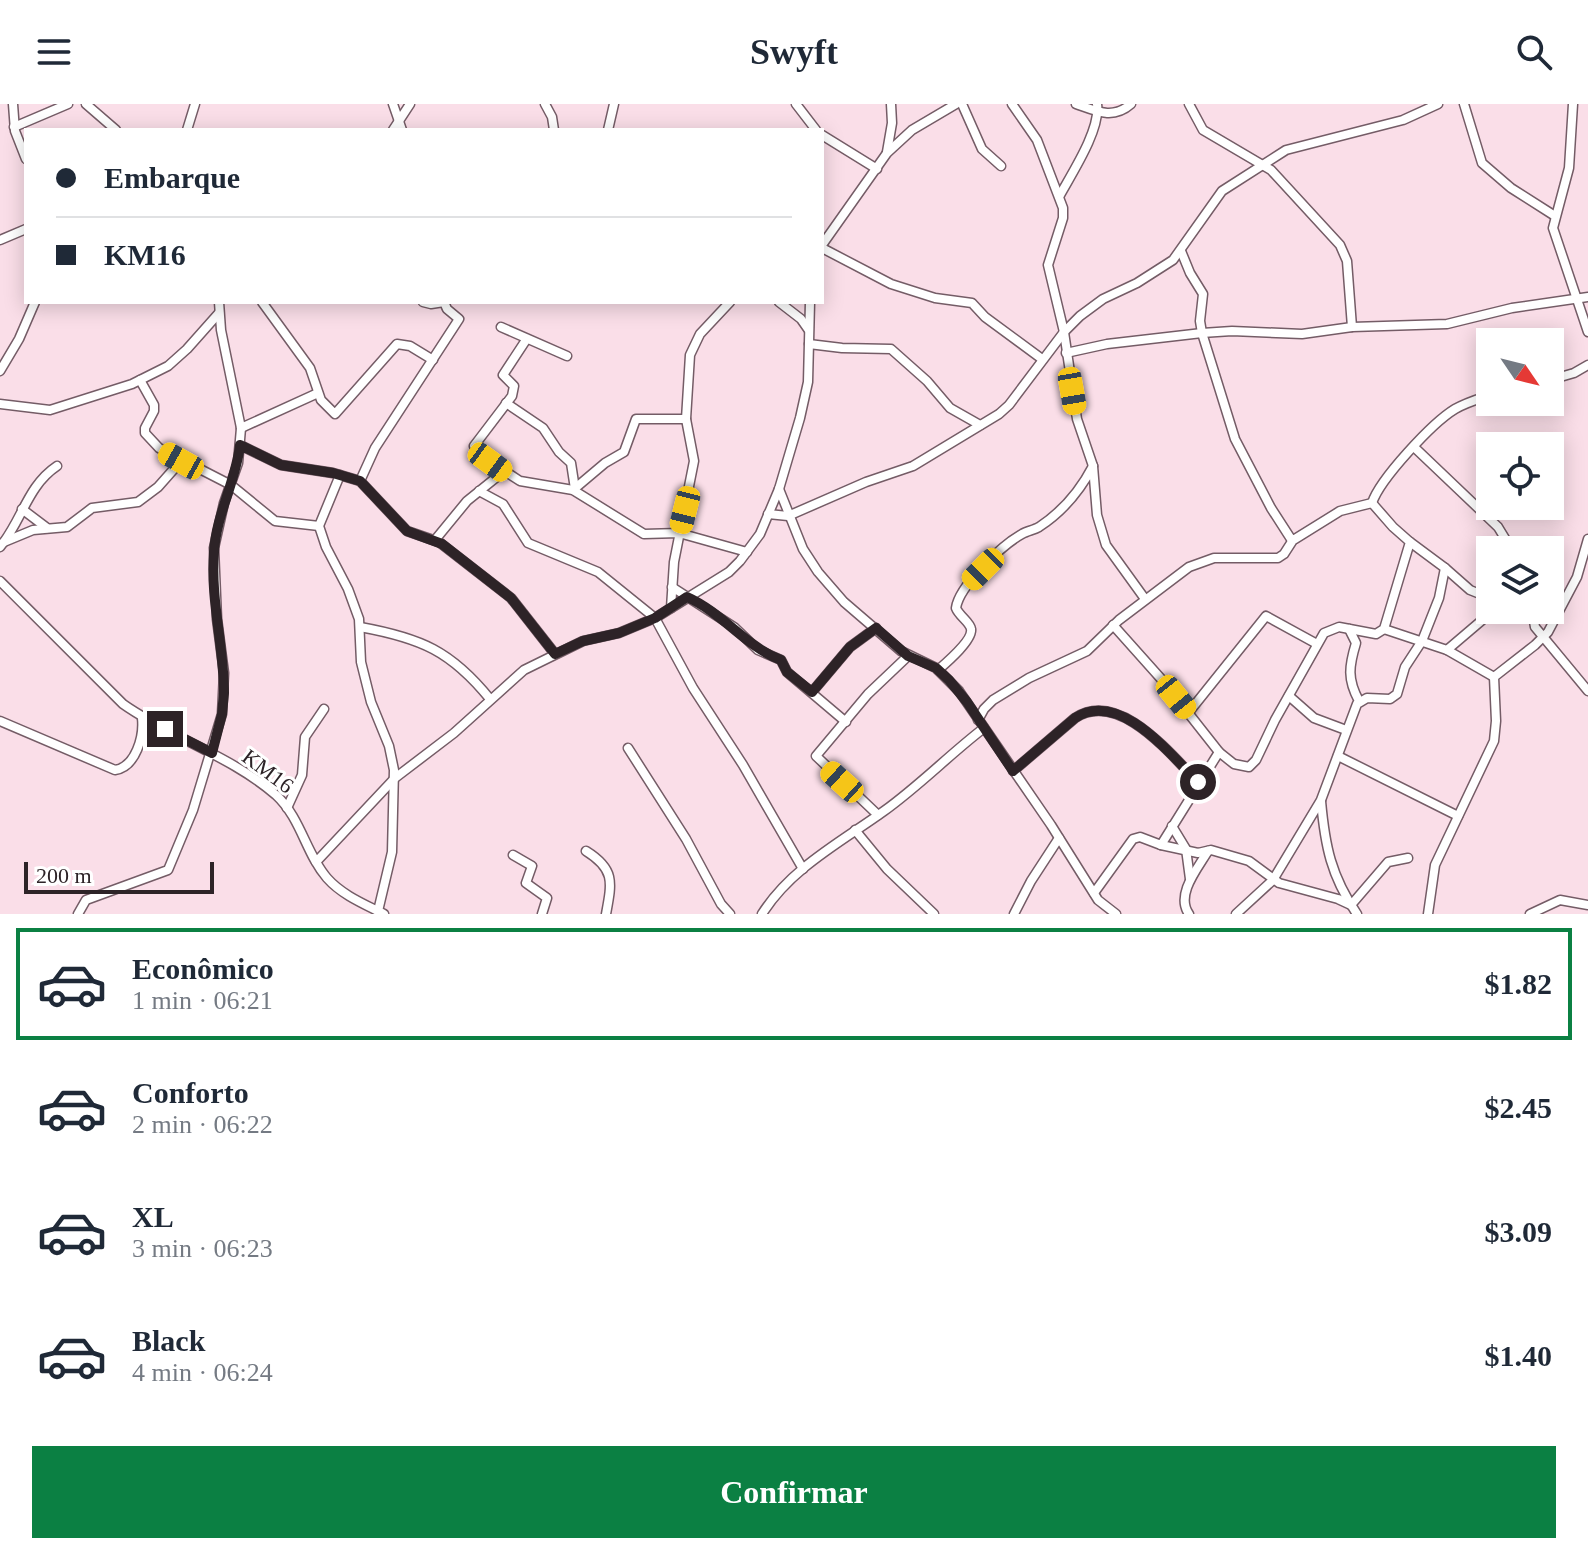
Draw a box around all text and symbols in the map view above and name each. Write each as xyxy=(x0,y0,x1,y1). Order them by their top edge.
icon: menu xyxy=(32,30,76,74)
icon: search xyxy=(1512,30,1556,74)
text: Swyft xyxy=(750,32,838,72)
text: Embarque xyxy=(104,161,240,194)
text: KM16 xyxy=(104,238,186,271)
north arrow xyxy=(1476,328,1564,416)
map controls xyxy=(1476,328,1564,624)
car xyxy=(1056,365,1088,417)
button: locate xyxy=(1476,432,1564,520)
car xyxy=(464,438,516,486)
car xyxy=(154,439,208,483)
car xyxy=(668,484,702,536)
button: layers xyxy=(1476,536,1564,624)
car xyxy=(958,544,1008,594)
car xyxy=(1152,671,1200,723)
route end xyxy=(147,711,183,747)
street label: KM16 xyxy=(238,744,298,798)
car xyxy=(816,757,868,807)
route start xyxy=(1180,764,1216,800)
scale bar xyxy=(24,858,214,894)
text: 200 m xyxy=(36,863,92,888)
icon: car xyxy=(36,948,108,1020)
text: Econômico xyxy=(132,952,274,985)
text: $1.82 xyxy=(1485,967,1552,1000)
text: 1 min · 06:21 xyxy=(132,986,273,1015)
icon: car xyxy=(36,1072,108,1144)
text: Conforto xyxy=(132,1076,249,1109)
text: $2.45 xyxy=(1485,1091,1552,1124)
text: 2 min · 06:22 xyxy=(132,1110,273,1139)
icon: car xyxy=(36,1196,108,1268)
text: XL xyxy=(132,1200,174,1233)
text: $3.09 xyxy=(1485,1215,1552,1248)
text: 3 min · 06:23 xyxy=(132,1234,273,1263)
icon: car xyxy=(36,1320,108,1392)
text: Black xyxy=(132,1324,205,1357)
text: $1.40 xyxy=(1485,1339,1552,1372)
text: 4 min · 06:24 xyxy=(132,1358,273,1387)
button: Confirmar xyxy=(32,1446,1556,1538)

